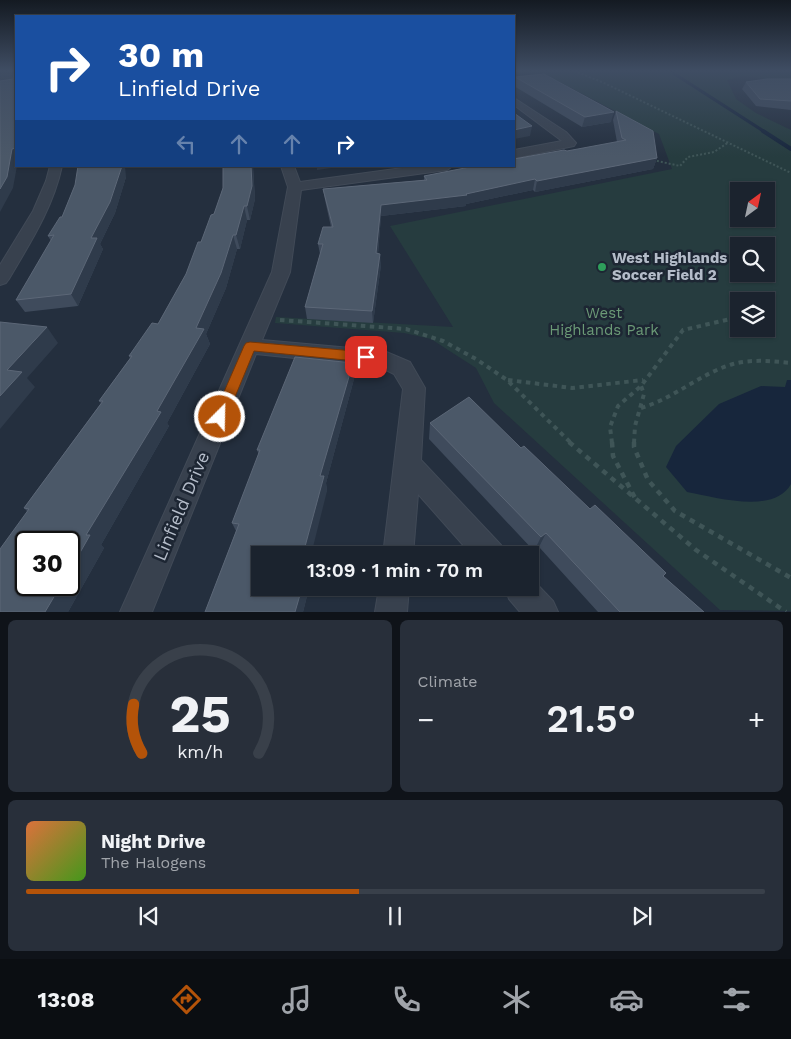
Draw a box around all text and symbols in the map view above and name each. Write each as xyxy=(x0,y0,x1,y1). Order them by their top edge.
text: 30 m xyxy=(118,34,204,76)
icon: right xyxy=(35,35,100,100)
text: Linfield Drive xyxy=(118,76,260,101)
icon: left xyxy=(172,130,200,158)
icon: ahead xyxy=(225,130,253,158)
icon: ahead xyxy=(278,130,306,158)
icon: right xyxy=(331,130,359,158)
north arrow xyxy=(730,182,775,228)
map controls xyxy=(730,182,775,337)
button: search xyxy=(730,237,775,282)
place label: West Highlands Soccer Field 2 xyxy=(612,249,727,284)
marker: West Highlands Soccer Field 2 xyxy=(596,261,608,273)
button: layers xyxy=(730,292,775,337)
park label: West Highlands Park xyxy=(549,304,659,339)
pin xyxy=(345,336,387,378)
icon: arrive xyxy=(352,343,380,371)
position arrow xyxy=(193,390,245,442)
street label: Linfield Drive xyxy=(149,448,213,564)
speed limit sign: 30 xyxy=(15,531,80,596)
text: 13:09 · 1 min · 70 m xyxy=(307,559,483,582)
text: Climate xyxy=(418,672,478,691)
text: 25 xyxy=(169,684,230,745)
text: 21.5° xyxy=(547,697,636,741)
text: − xyxy=(418,703,434,736)
text: + xyxy=(748,703,765,736)
text: km/h xyxy=(177,741,223,762)
text: Night Drive xyxy=(101,830,206,853)
text: The Halogens xyxy=(101,853,206,872)
icon: previous xyxy=(135,902,163,930)
icon: pause xyxy=(381,902,409,930)
icon: next xyxy=(628,902,656,930)
icon: directions xyxy=(169,982,204,1017)
icon: music xyxy=(279,982,314,1017)
icon: phone xyxy=(389,982,424,1017)
icon: climate xyxy=(499,982,534,1017)
icon: car xyxy=(609,982,644,1017)
icon: filters xyxy=(719,982,754,1017)
text: 13:08 xyxy=(37,987,95,1012)

